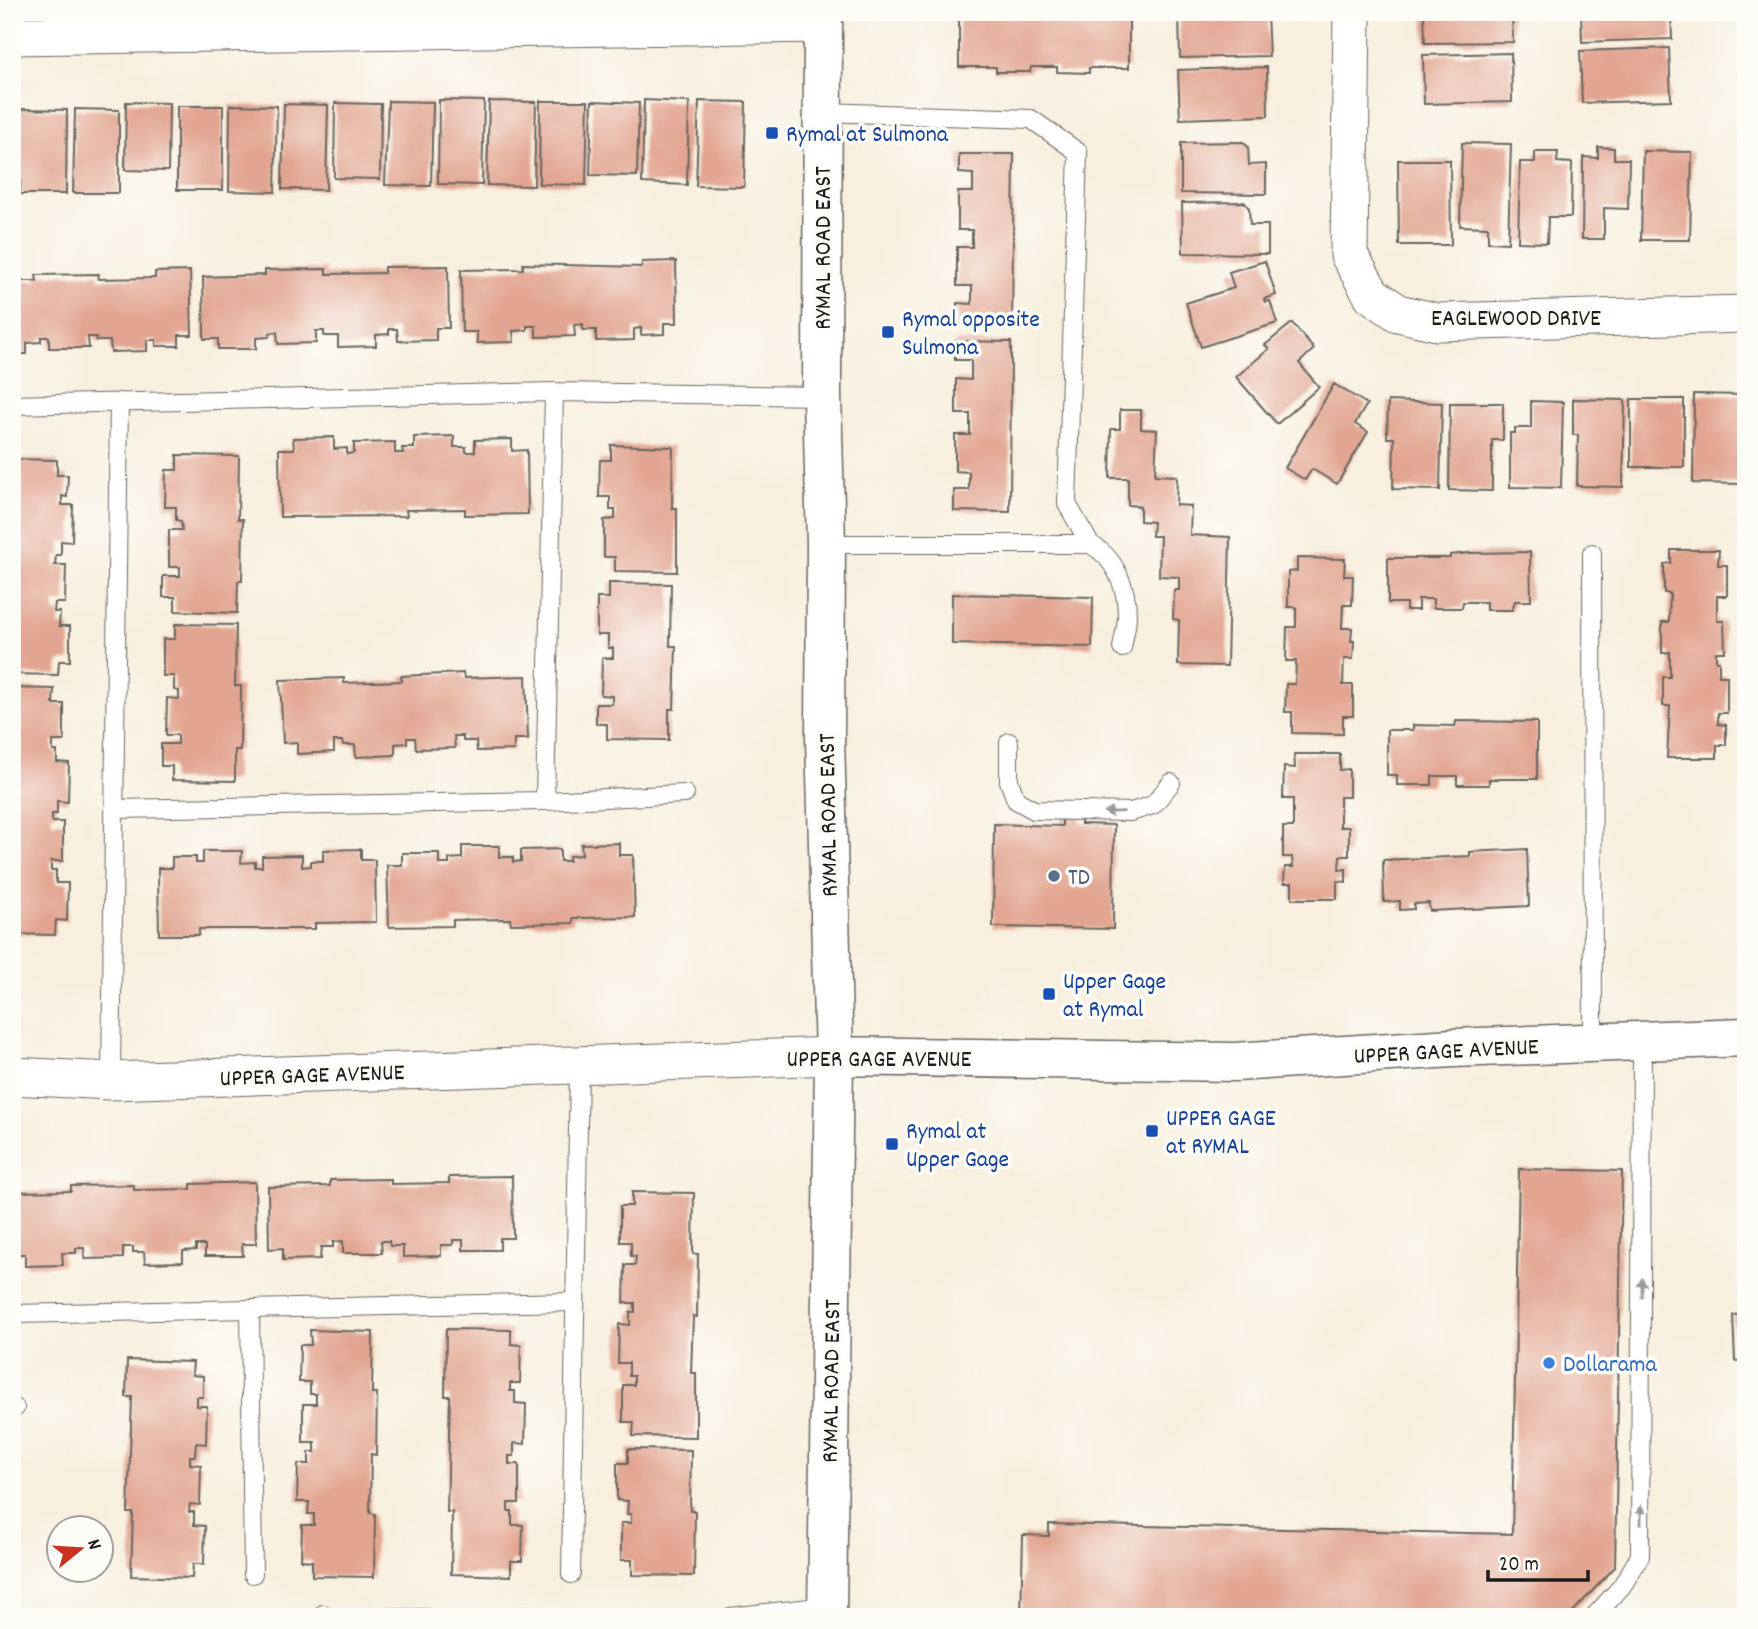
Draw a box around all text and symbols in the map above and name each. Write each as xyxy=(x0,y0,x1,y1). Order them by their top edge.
place label: Rymal at Sulmona xyxy=(786,119,949,153)
marker: Rymal at Sulmona xyxy=(764,125,780,141)
street label: RYMAL ROAD EAST xyxy=(808,166,842,330)
street label: EAGLEWOOD DRIVE xyxy=(1431,303,1601,337)
place label: Rymal opposite Sulmona xyxy=(902,304,1040,366)
marker: Rymal opposite Sulmona xyxy=(880,324,896,340)
street label: RYMAL ROAD EAST xyxy=(812,732,848,897)
one-way arrow xyxy=(1103,807,1125,818)
place label: TD xyxy=(1068,862,1090,896)
marker: TD xyxy=(1046,868,1062,884)
place label: Upper Gage at Rymal xyxy=(1063,966,1166,1028)
marker: Upper Gage at Rymal xyxy=(1041,986,1057,1002)
street label: UPPER GAGE AVENUE xyxy=(1353,1031,1540,1075)
street label: UPPER GAGE AVENUE xyxy=(786,1044,972,1078)
street label: UPPER GAGE AVENUE xyxy=(219,1057,405,1097)
place label: UPPER GAGE at RYMAL xyxy=(1166,1103,1276,1165)
place label: Rymal at Upper Gage xyxy=(906,1116,1009,1178)
marker: UPPER GAGE at RYMAL xyxy=(1144,1123,1160,1139)
marker: Rymal at Upper Gage xyxy=(884,1136,900,1152)
one-way arrow xyxy=(1636,1277,1648,1299)
street label: RYMAL ROAD EAST xyxy=(815,1299,851,1463)
place label: Dollarama xyxy=(1563,1349,1657,1383)
marker: Dollarama xyxy=(1541,1355,1557,1371)
one-way arrow xyxy=(1635,1504,1646,1526)
north arrow xyxy=(46,1514,116,1584)
text: N xyxy=(79,1536,107,1553)
scale bar xyxy=(1488,1538,1588,1582)
text: 20 m xyxy=(1499,1551,1539,1581)

